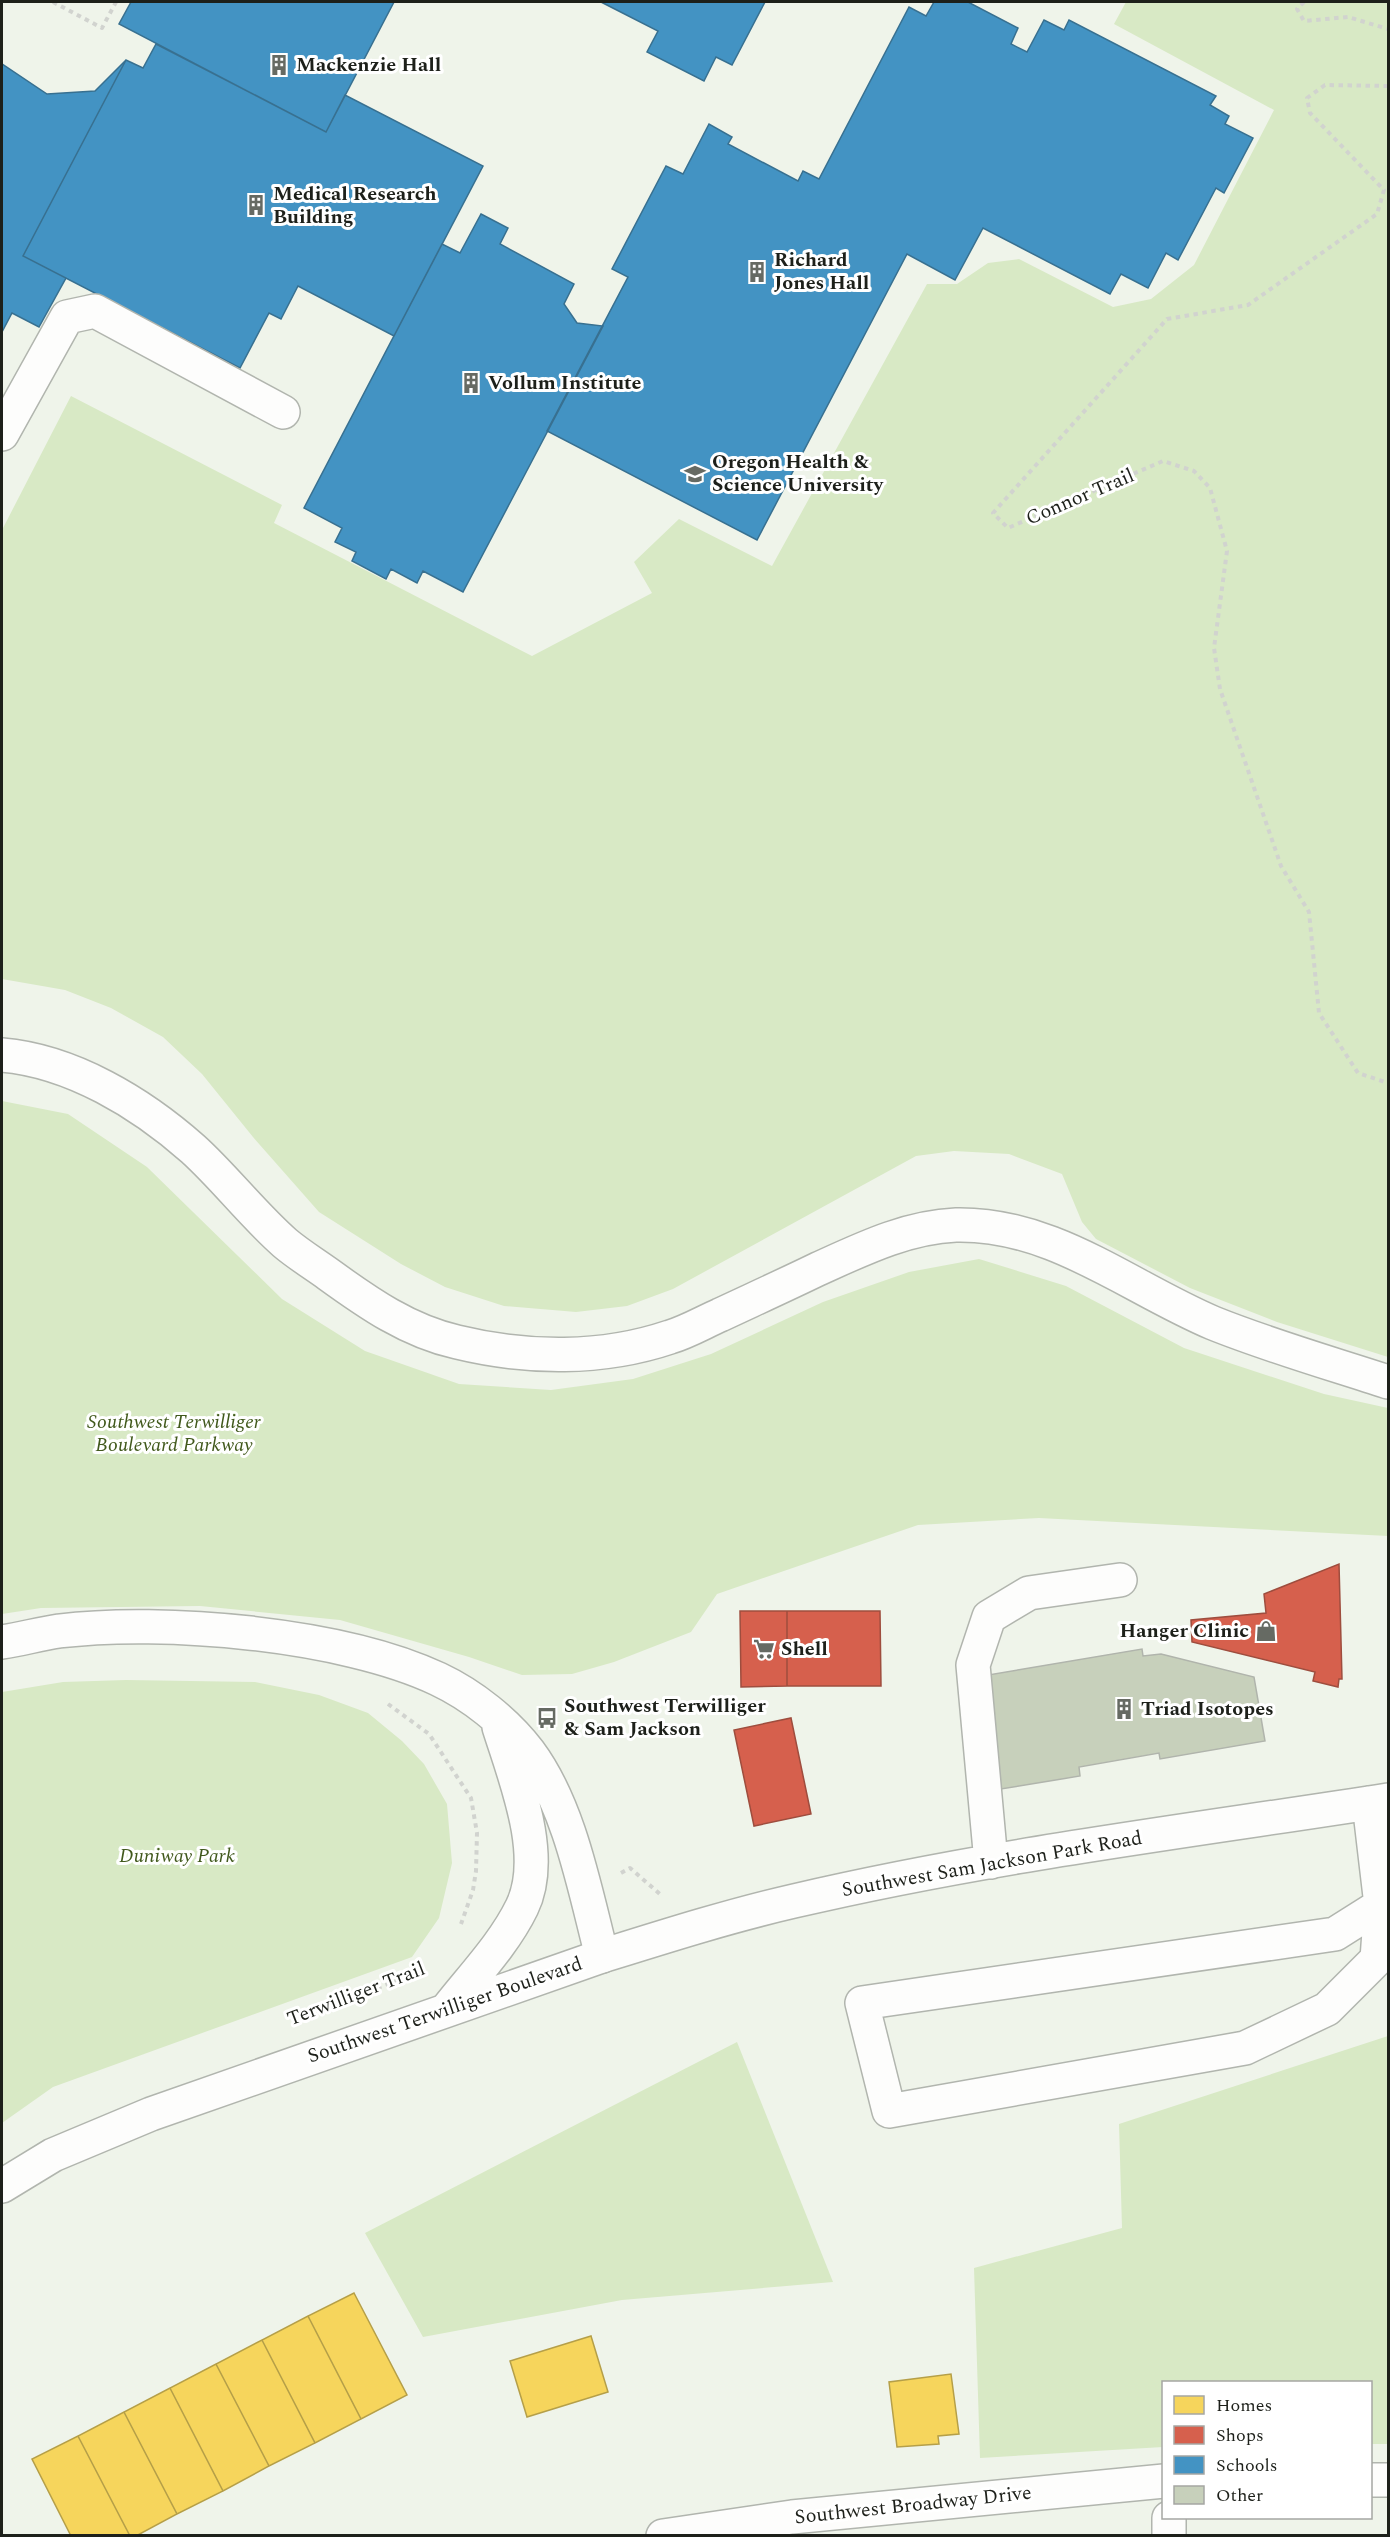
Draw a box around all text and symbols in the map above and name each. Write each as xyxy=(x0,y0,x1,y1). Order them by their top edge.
place label: Mackenzie Hall xyxy=(296,50,441,80)
building icon: Mackenzie Hall xyxy=(267,53,291,77)
place label: Medical Research Building xyxy=(273,179,437,232)
building icon: Medical Research Building xyxy=(244,193,268,217)
place label: Richard Jones Hall xyxy=(774,245,869,298)
building icon: Richard Jones Hall xyxy=(745,260,769,284)
place label: Vollum Institute xyxy=(488,368,642,398)
building icon: Vollum Institute xyxy=(459,371,483,395)
place label: Oregon Health & Science University xyxy=(712,447,885,500)
street label: Connor Trail xyxy=(1021,461,1139,533)
school or university icon: Oregon Health & Science University xyxy=(683,462,707,486)
park label: Southwest Terwilliger Boulevard Parkway xyxy=(87,1407,262,1460)
place label: Hanger Clinic xyxy=(1119,1616,1249,1646)
shop icon: Hanger Clinic xyxy=(1254,1619,1278,1643)
place label: Shell xyxy=(781,1634,828,1664)
supermarket icon: Shell xyxy=(752,1637,776,1661)
place label: Southwest Terwilliger & Sam Jackson xyxy=(564,1691,766,1744)
place label: Triad Isotopes xyxy=(1141,1694,1274,1724)
building icon: Triad Isotopes xyxy=(1112,1697,1136,1721)
bus stop icon: Southwest Terwilliger & Sam Jackson xyxy=(535,1706,559,1730)
street label: Southwest Sam Jackson Park Road xyxy=(839,1823,1145,1905)
park label: Duniway Park xyxy=(119,1841,236,1871)
street label: Southwest Terwilliger Boulevard xyxy=(303,1949,587,2071)
street label: Terwilliger Trail xyxy=(283,1954,429,2034)
legend xyxy=(1162,2381,1372,2519)
text: Homes xyxy=(1216,2392,1272,2419)
text: Shops xyxy=(1216,2422,1264,2449)
text: Schools xyxy=(1216,2452,1278,2479)
street label: Southwest Broadway Drive xyxy=(793,2478,1033,2532)
text: Other xyxy=(1216,2482,1263,2509)

